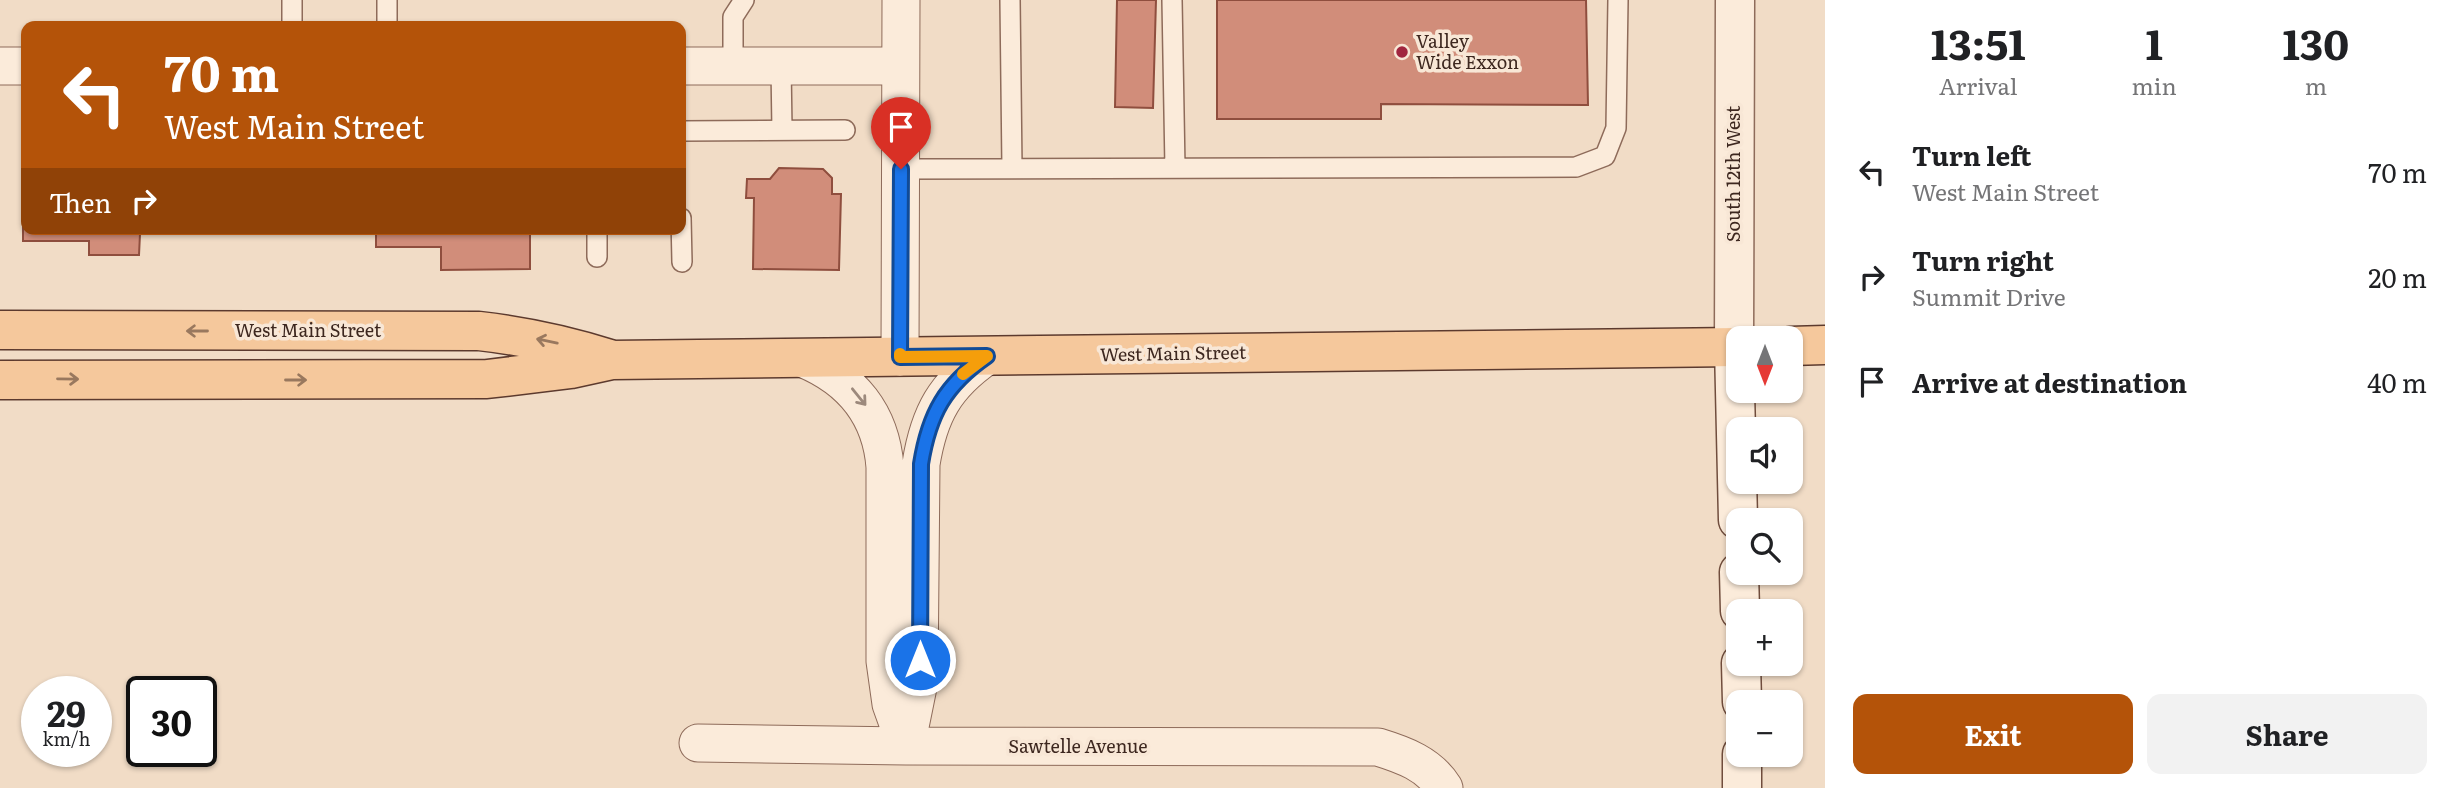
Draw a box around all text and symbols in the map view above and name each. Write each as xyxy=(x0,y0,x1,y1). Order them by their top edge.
text: 13:51 xyxy=(1931,11,2026,73)
text: 1 xyxy=(2145,11,2163,73)
text: 130 xyxy=(2282,11,2349,73)
place label: Valley Wide Exxon xyxy=(1416,27,1519,75)
text: 70 m xyxy=(164,34,279,107)
marker: Valley Wide Exxon xyxy=(1394,44,1410,60)
icon: left xyxy=(49,49,140,140)
text: Arrival xyxy=(1939,68,2018,102)
text: min xyxy=(2131,68,2177,102)
text: m xyxy=(2305,68,2327,102)
pin xyxy=(871,97,931,169)
text: West Main Street xyxy=(164,101,424,149)
street label: South 12th West xyxy=(1719,105,1746,242)
icon: arrive xyxy=(882,108,920,146)
text: Turn left xyxy=(1912,135,2031,174)
text: 70 m xyxy=(2368,152,2427,191)
icon: left xyxy=(1853,153,1891,191)
text: West Main Street xyxy=(1912,174,2099,208)
text: Then xyxy=(49,182,111,221)
icon: right xyxy=(125,182,163,220)
text: Turn right xyxy=(1912,240,2054,279)
text: 20 m xyxy=(2368,257,2427,296)
icon: right xyxy=(1853,258,1891,296)
text: Summit Drive xyxy=(1912,279,2066,313)
street label: West Main Street xyxy=(235,316,382,343)
one-way arrow xyxy=(186,324,209,338)
north arrow xyxy=(1726,326,1802,402)
map controls xyxy=(1726,326,1803,767)
one-way arrow xyxy=(536,333,559,347)
street label: West Main Street xyxy=(1100,338,1247,367)
text: Arrive at destination xyxy=(1912,362,2187,401)
text: 40 m xyxy=(2367,362,2427,401)
icon: arrive xyxy=(1853,363,1891,401)
one-way arrow xyxy=(56,372,79,386)
one-way arrow xyxy=(284,373,307,387)
one-way arrow xyxy=(851,387,867,405)
button: sound xyxy=(1726,417,1803,494)
button: search xyxy=(1726,508,1803,585)
button: + xyxy=(1726,599,1803,676)
position arrow xyxy=(883,623,957,697)
speed limit sign: 30 xyxy=(126,676,217,767)
text: 29 xyxy=(47,686,86,738)
button: − xyxy=(1726,690,1803,767)
button: Exit xyxy=(1853,694,2133,774)
button: Share xyxy=(2147,694,2427,774)
text: km/h xyxy=(43,725,90,752)
street label: Sawtelle Avenue xyxy=(1008,732,1148,759)

